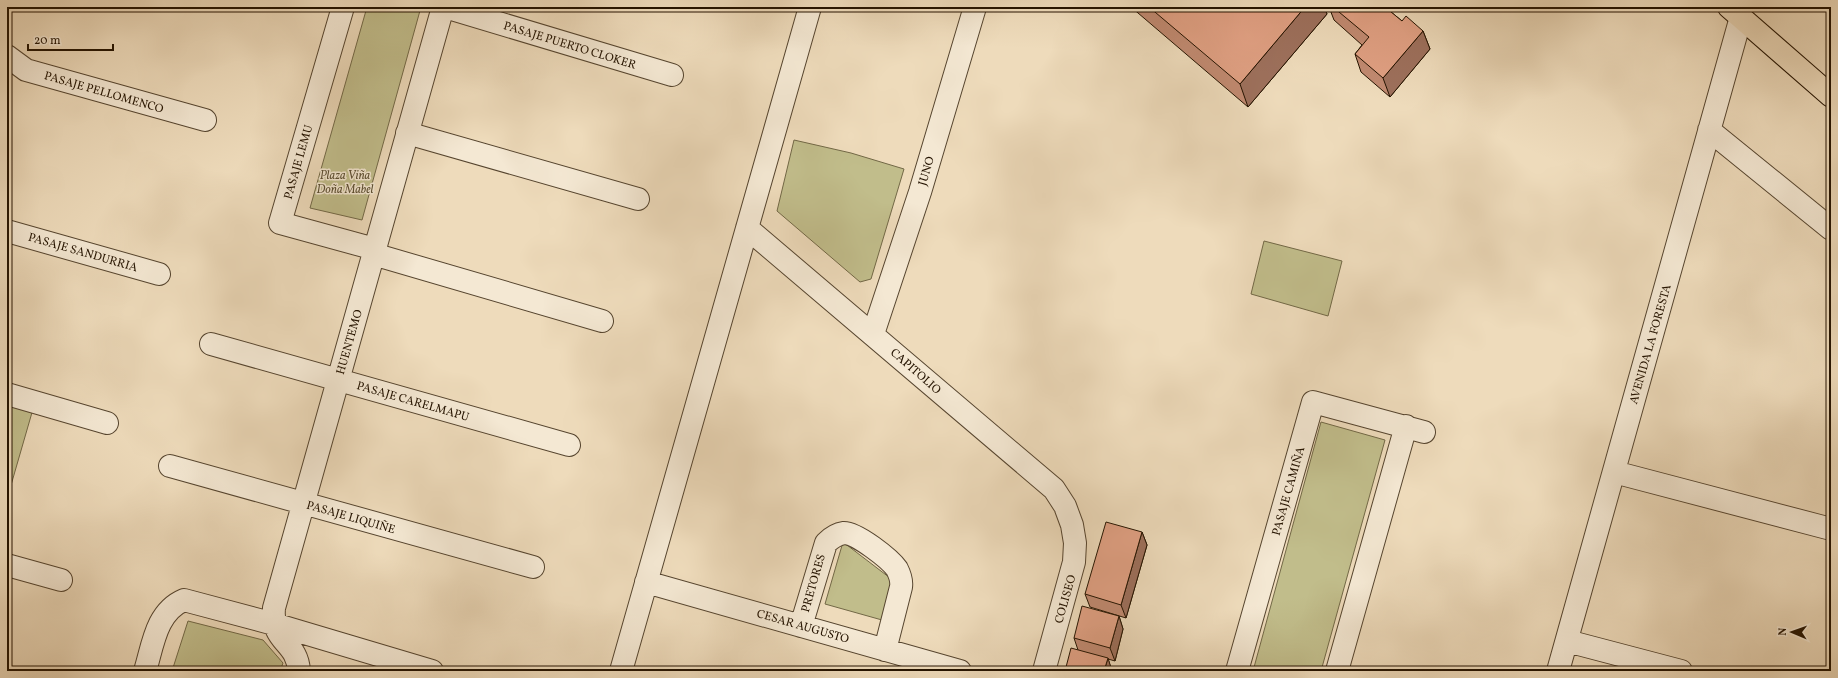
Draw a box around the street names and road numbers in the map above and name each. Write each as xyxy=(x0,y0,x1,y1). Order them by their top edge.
street label: PASAJE PUERTO CLOKER xyxy=(501,18,638,74)
street label: PASAJE PELLOMENCO xyxy=(42,68,166,118)
street label: PASAJE LEMU xyxy=(281,123,317,201)
street label: JUNO xyxy=(915,155,939,188)
street label: PASAJE SANDURRIA xyxy=(26,230,140,276)
street label: AVENIDA LA FORESTA xyxy=(1626,282,1676,406)
street label: HUENTEMO xyxy=(333,308,367,377)
street label: CAPITOLIO xyxy=(887,345,944,398)
street label: PASAJE CARELMAPU xyxy=(355,378,471,426)
street label: PASAJE CAMIÑA xyxy=(1269,444,1309,538)
street label: PASAJE LIQUIÑE xyxy=(304,498,397,538)
street label: PRETORES xyxy=(798,552,830,614)
street label: COLISEO xyxy=(1051,573,1081,625)
street label: CESAR AUGUSTO xyxy=(755,606,851,648)

